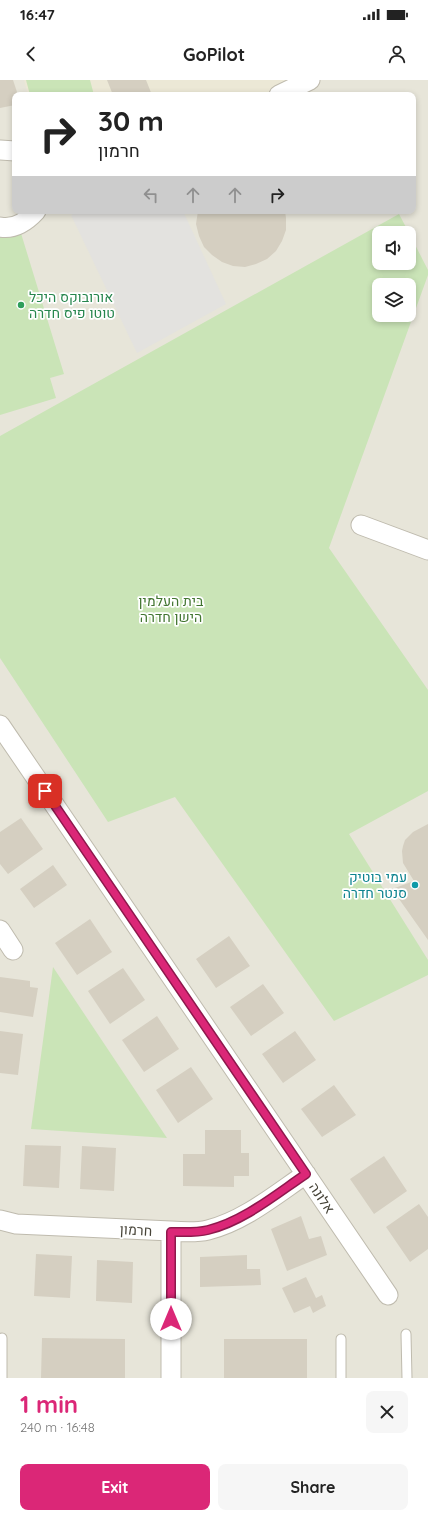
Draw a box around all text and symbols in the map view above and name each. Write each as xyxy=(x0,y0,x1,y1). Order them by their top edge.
text: 16:47 xyxy=(20,5,55,24)
icon: back xyxy=(20,43,42,65)
text: GoPilot xyxy=(183,43,245,66)
icon: person xyxy=(386,43,408,65)
text: 30 m xyxy=(98,103,164,138)
icon: right xyxy=(32,108,84,160)
text: חרמון xyxy=(98,139,140,162)
icon: left xyxy=(140,184,162,206)
icon: ahead xyxy=(182,184,204,206)
icon: ahead xyxy=(224,184,246,206)
icon: right xyxy=(266,184,288,206)
map controls xyxy=(372,226,416,322)
button: sound xyxy=(372,226,416,270)
button: layers xyxy=(372,278,416,322)
place label: אורובוקס היכל טוטו פיס חדרה xyxy=(29,288,115,322)
marker: אורובוקס היכל טוטו פיס חדרה xyxy=(16,300,26,310)
park label: בית העלמין הישן חדרה xyxy=(139,592,204,626)
pin xyxy=(28,774,62,808)
icon: arrive xyxy=(34,780,56,802)
place label: עמי בוטיק סנטר חדרה xyxy=(343,868,407,902)
marker: עמי בוטיק סנטר חדרה xyxy=(410,880,420,890)
street label: אלונה xyxy=(305,1179,339,1217)
street label: חרמון xyxy=(119,1220,153,1240)
position arrow xyxy=(150,1298,192,1340)
text: 1 min xyxy=(20,1389,78,1419)
button: close xyxy=(366,1391,408,1433)
text: 240 m · 16:48 xyxy=(20,1419,95,1435)
button: Exit xyxy=(20,1464,210,1510)
button: Share xyxy=(218,1464,408,1510)

